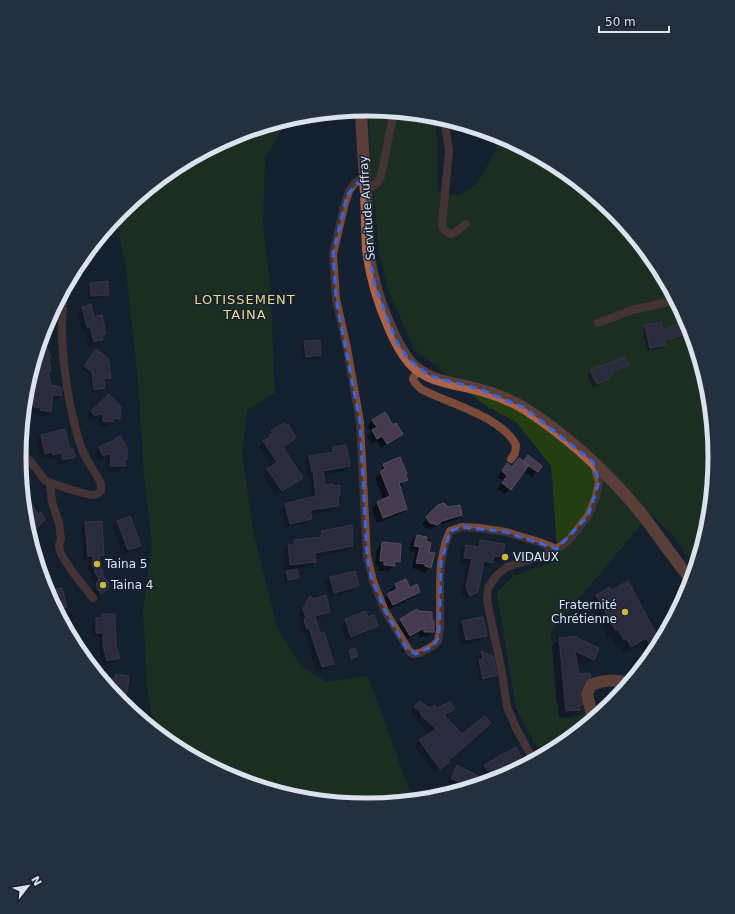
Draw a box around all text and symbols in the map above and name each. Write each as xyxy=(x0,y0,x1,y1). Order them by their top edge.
scale bar xyxy=(599,8,669,34)
text: 50 m xyxy=(605,15,636,29)
street label: Servitude Auffray xyxy=(356,155,378,261)
district label: LOTISSEMENT TAINA xyxy=(194,292,296,322)
place label: VIDAUX xyxy=(513,550,559,564)
marker: VIDAUX xyxy=(500,552,510,562)
place label: Taina 5 xyxy=(104,557,147,571)
marker: Taina 5 xyxy=(92,559,102,569)
place label: Taina 4 xyxy=(110,578,153,592)
marker: Taina 4 xyxy=(98,580,108,590)
place label: Fraternité Chrétienne xyxy=(551,598,617,626)
marker: Fraternité Chrétienne xyxy=(620,607,630,617)
north arrow xyxy=(8,866,48,906)
text: N xyxy=(28,874,44,888)

